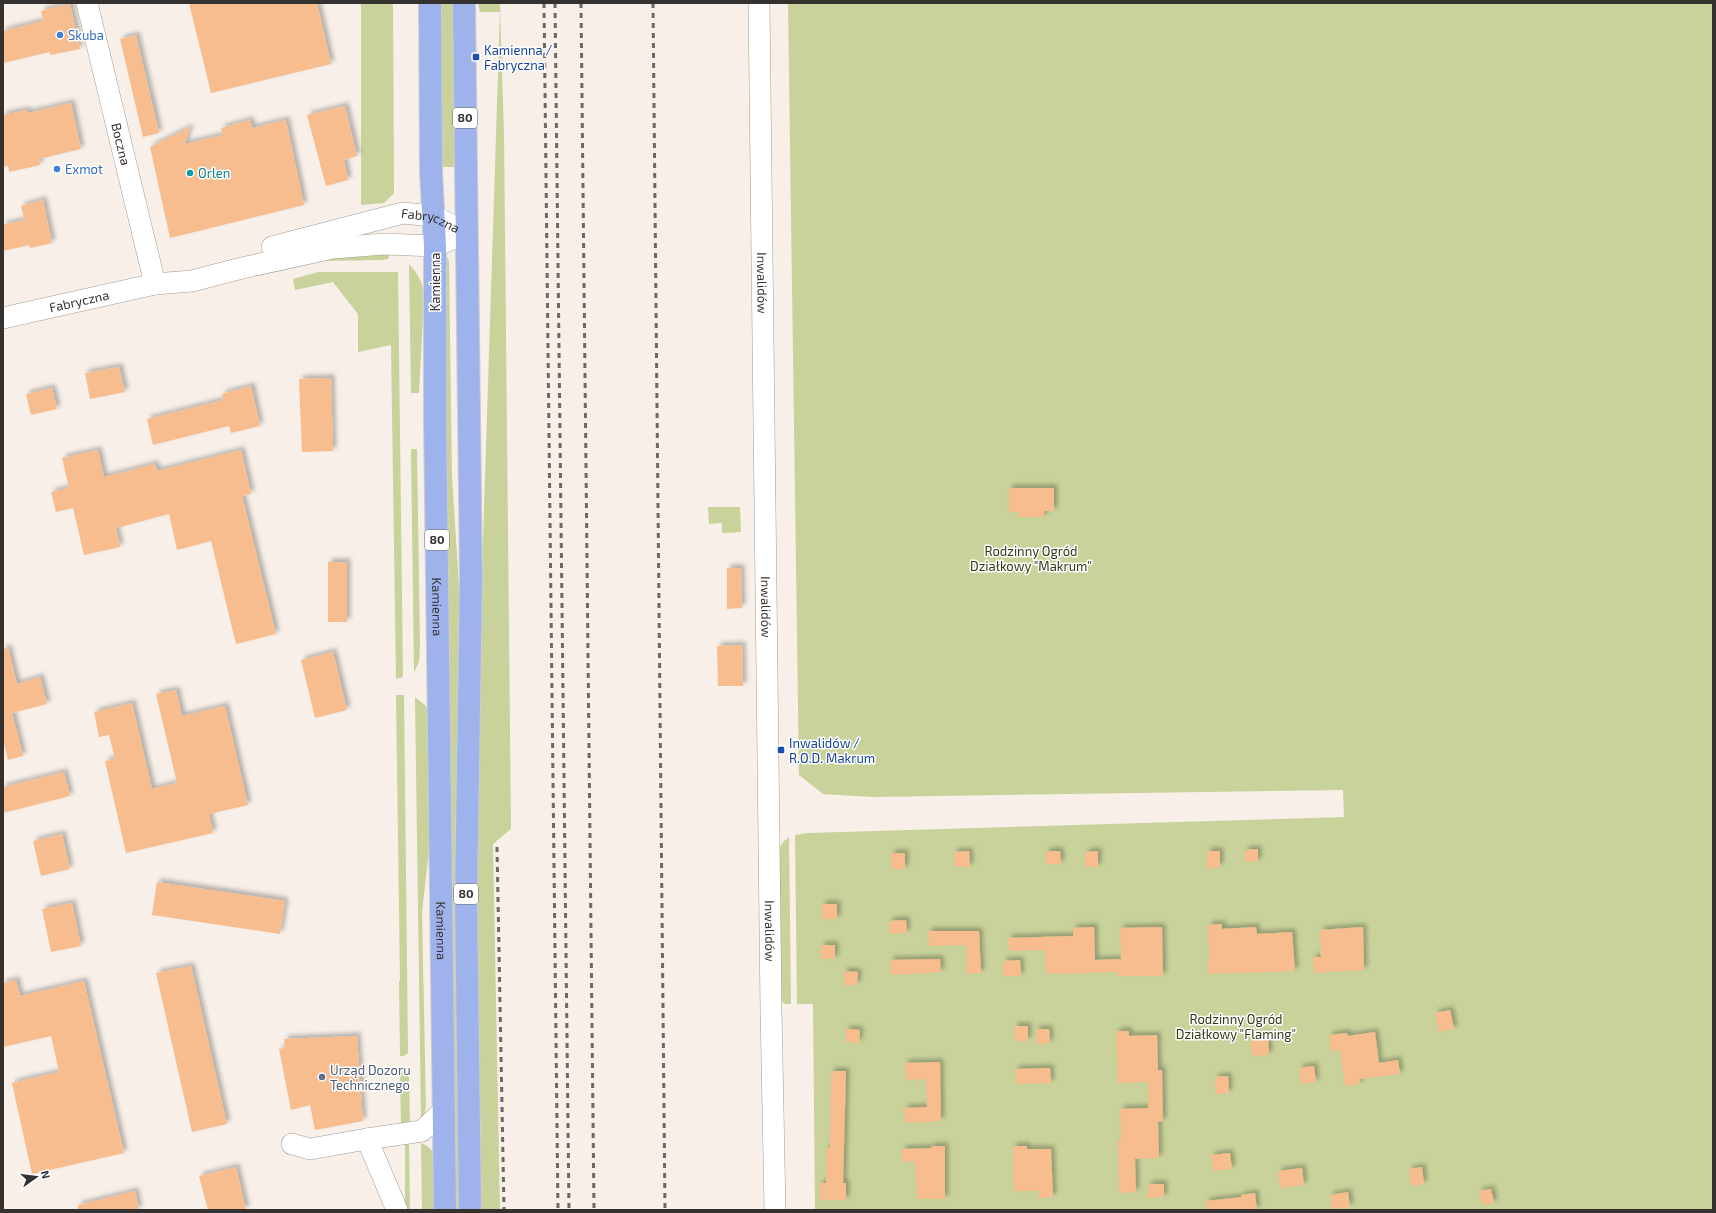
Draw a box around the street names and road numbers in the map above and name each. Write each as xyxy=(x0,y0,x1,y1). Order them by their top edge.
road number: 80 xyxy=(453,108,477,128)
street label: Boczna xyxy=(108,121,134,167)
street label: Fabryczna xyxy=(400,205,463,236)
street label: Inwalidów xyxy=(754,252,771,314)
street label: Kamienna xyxy=(427,253,443,311)
street label: Fabryczna xyxy=(48,287,111,315)
road number: 80 xyxy=(425,530,449,550)
street label: Inwalidów xyxy=(758,576,775,638)
street label: Kamienna xyxy=(429,577,446,636)
road number: 80 xyxy=(454,884,478,904)
street label: Inwalidów xyxy=(762,900,778,962)
street label: Kamienna xyxy=(433,901,450,960)

